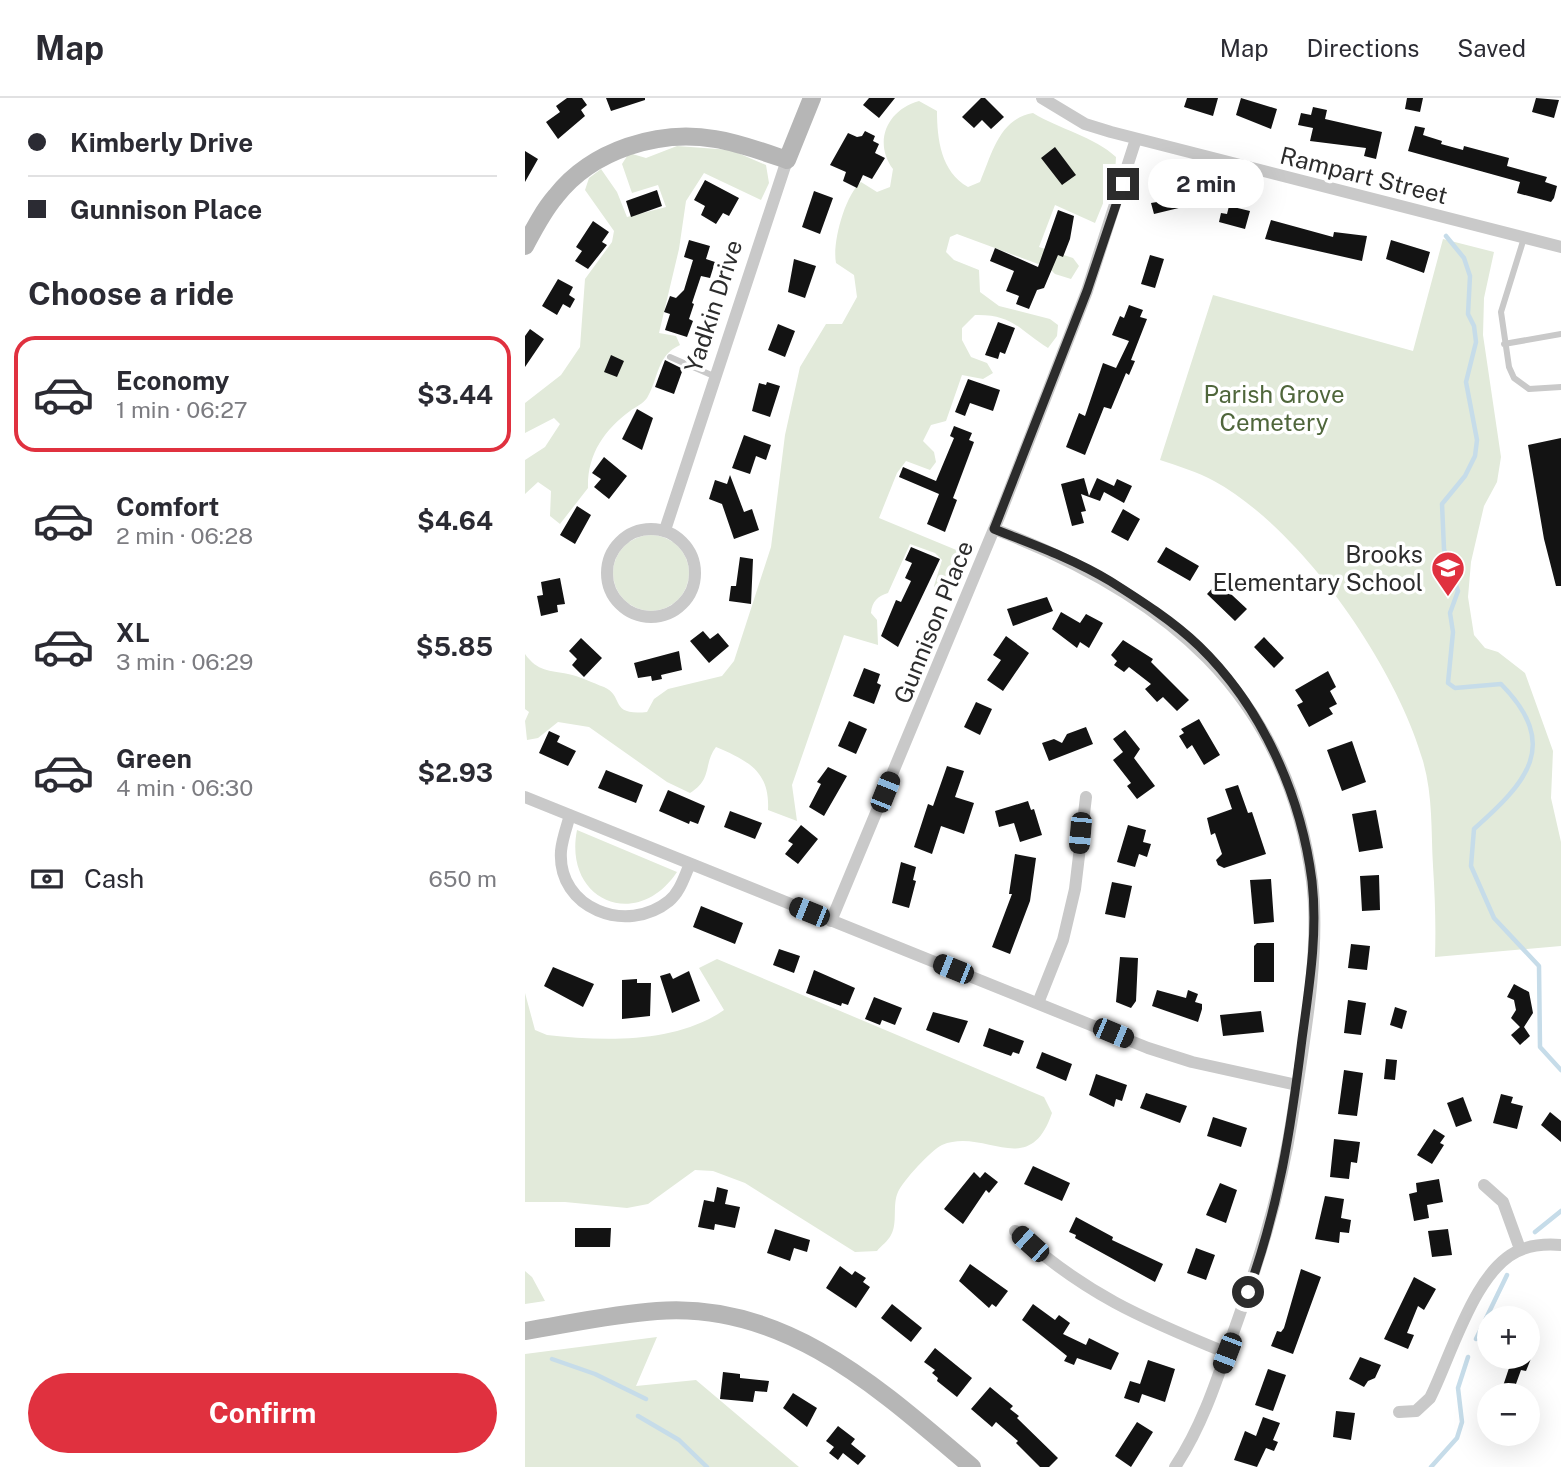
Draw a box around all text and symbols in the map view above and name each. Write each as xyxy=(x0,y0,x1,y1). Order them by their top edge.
text: Map xyxy=(35,29,104,67)
text: Map xyxy=(1220,34,1269,62)
text: Directions xyxy=(1307,34,1419,62)
text: Saved xyxy=(1457,34,1526,62)
text: Kimberly Drive xyxy=(70,127,253,158)
street label: Rampart Street xyxy=(1277,141,1451,209)
callout: 2 min xyxy=(1147,160,1263,208)
route end xyxy=(1107,168,1139,200)
text: 2 min xyxy=(1176,170,1236,197)
text: Gunnison Place xyxy=(70,194,262,225)
street label: Yadkin Drive xyxy=(678,236,748,376)
text: Choose a ride xyxy=(28,275,234,312)
icon: car xyxy=(32,363,95,426)
text: Economy xyxy=(116,365,229,396)
text: $3.44 xyxy=(417,379,493,410)
park label: Parish Grove Cemetery xyxy=(1203,380,1345,436)
text: 1 min · 06:27 xyxy=(116,396,248,423)
icon: car xyxy=(32,489,95,552)
text: Comfort xyxy=(116,491,219,522)
text: $4.64 xyxy=(417,505,493,536)
text: 2 min · 06:28 xyxy=(116,522,253,549)
street label: Gunnison Place xyxy=(888,537,978,707)
place label: Brooks Elementary School xyxy=(1212,540,1423,596)
school or university icon: Brooks Elementary School xyxy=(1429,549,1467,598)
icon: car xyxy=(32,615,95,678)
text: XL xyxy=(116,617,150,648)
text: $5.85 xyxy=(416,631,493,662)
text: 3 min · 06:29 xyxy=(116,648,253,675)
icon: car xyxy=(32,741,95,804)
text: Green xyxy=(116,743,192,774)
text: $2.93 xyxy=(417,757,493,788)
car xyxy=(868,769,903,815)
text: 4 min · 06:30 xyxy=(116,774,253,801)
car xyxy=(1068,811,1093,855)
icon: cash xyxy=(28,860,66,898)
text: Cash xyxy=(84,863,144,894)
text: 650 m xyxy=(428,865,497,892)
car xyxy=(786,894,833,930)
car xyxy=(930,951,977,987)
car xyxy=(1090,1015,1137,1051)
car xyxy=(1008,1222,1053,1266)
route start xyxy=(1232,1276,1264,1308)
map controls xyxy=(1477,1306,1540,1446)
button: + xyxy=(1477,1306,1540,1369)
car xyxy=(1210,1330,1245,1376)
button: Confirm xyxy=(28,1373,497,1453)
button: − xyxy=(1477,1383,1540,1446)

